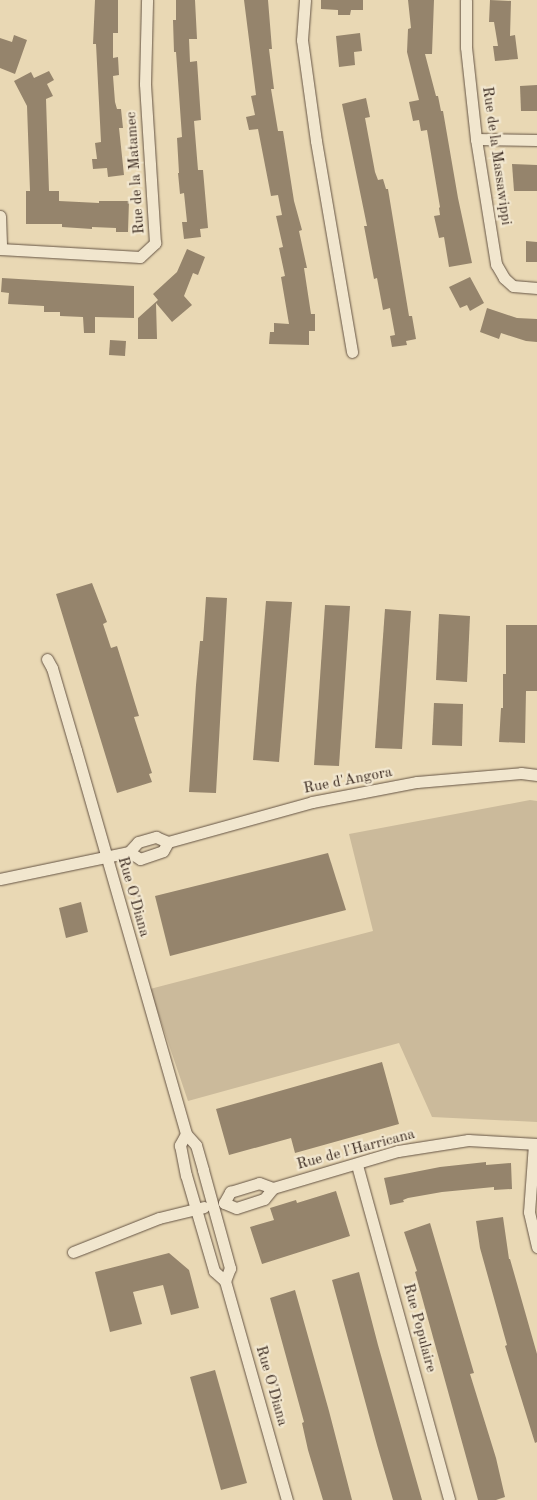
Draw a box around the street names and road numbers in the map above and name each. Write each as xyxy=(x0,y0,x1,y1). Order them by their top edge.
street label: Rue de la Massawippi xyxy=(477,86,515,226)
street label: Rue de la Matamec xyxy=(123,111,149,235)
street label: Rue d'Angora xyxy=(302,764,394,798)
street label: Rue O'Diana xyxy=(113,855,153,939)
street label: Rue de l'Harricana xyxy=(295,1126,417,1174)
street label: Rue Populaire xyxy=(399,1282,439,1374)
street label: Rue O'Diana xyxy=(251,1344,291,1428)

